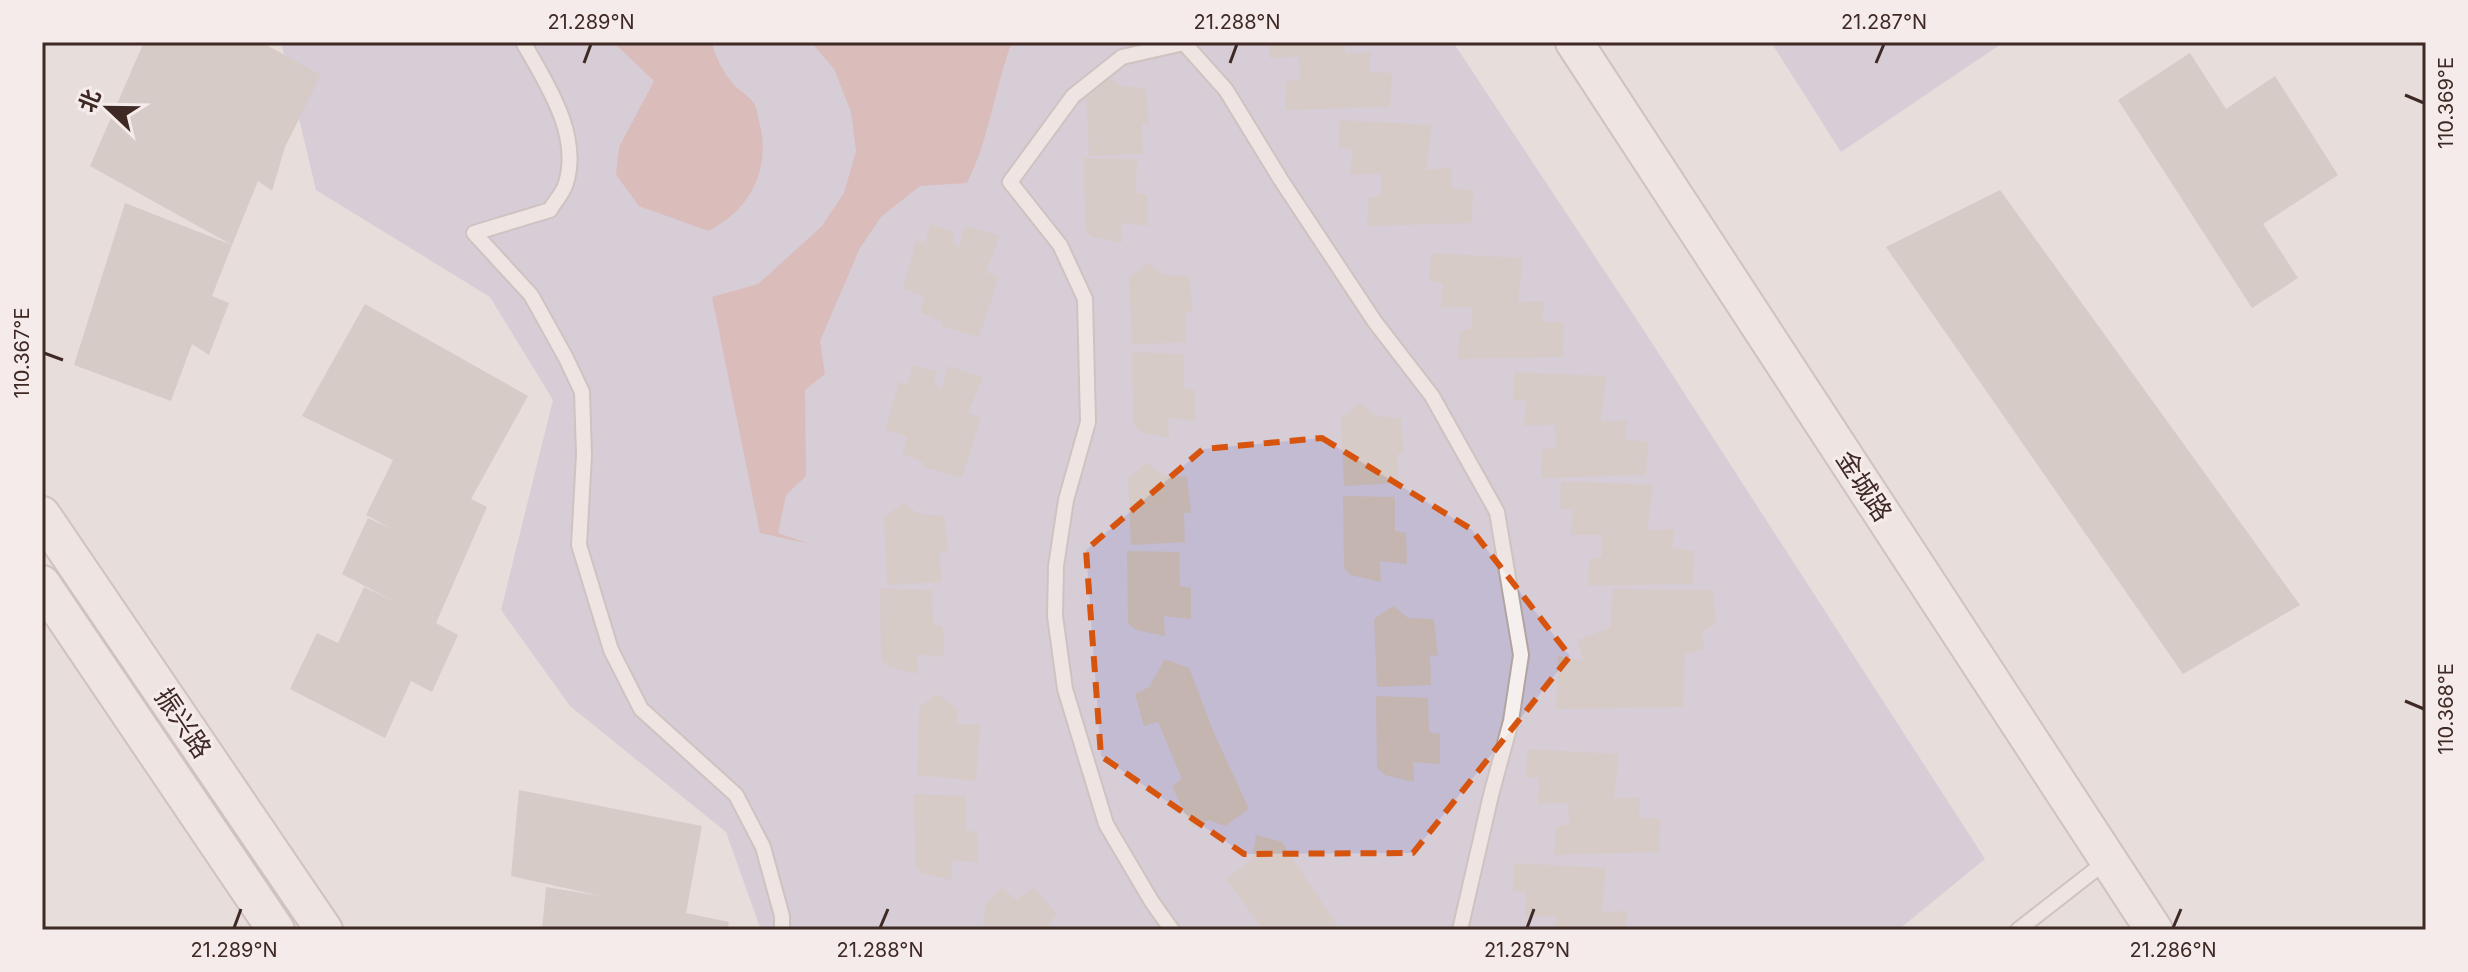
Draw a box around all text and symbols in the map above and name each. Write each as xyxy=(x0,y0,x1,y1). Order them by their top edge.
text: 21.289°N xyxy=(547,10,635,34)
text: 21.288°N xyxy=(1194,10,1280,34)
text: 21.287°N xyxy=(1841,10,1927,34)
text: 110.369°E xyxy=(2434,57,2458,149)
north arrow xyxy=(68,68,148,148)
text: 北 xyxy=(73,85,106,116)
text: 110.367°E xyxy=(10,308,34,398)
street label: 金城路 xyxy=(1830,445,1899,527)
text: 110.368°E xyxy=(2434,663,2458,755)
street label: 振兴路 xyxy=(149,682,218,764)
text: 21.289°N xyxy=(190,938,278,962)
text: 21.288°N xyxy=(837,938,923,962)
text: 21.287°N xyxy=(1484,938,1570,962)
text: 21.286°N xyxy=(2129,938,2217,962)

